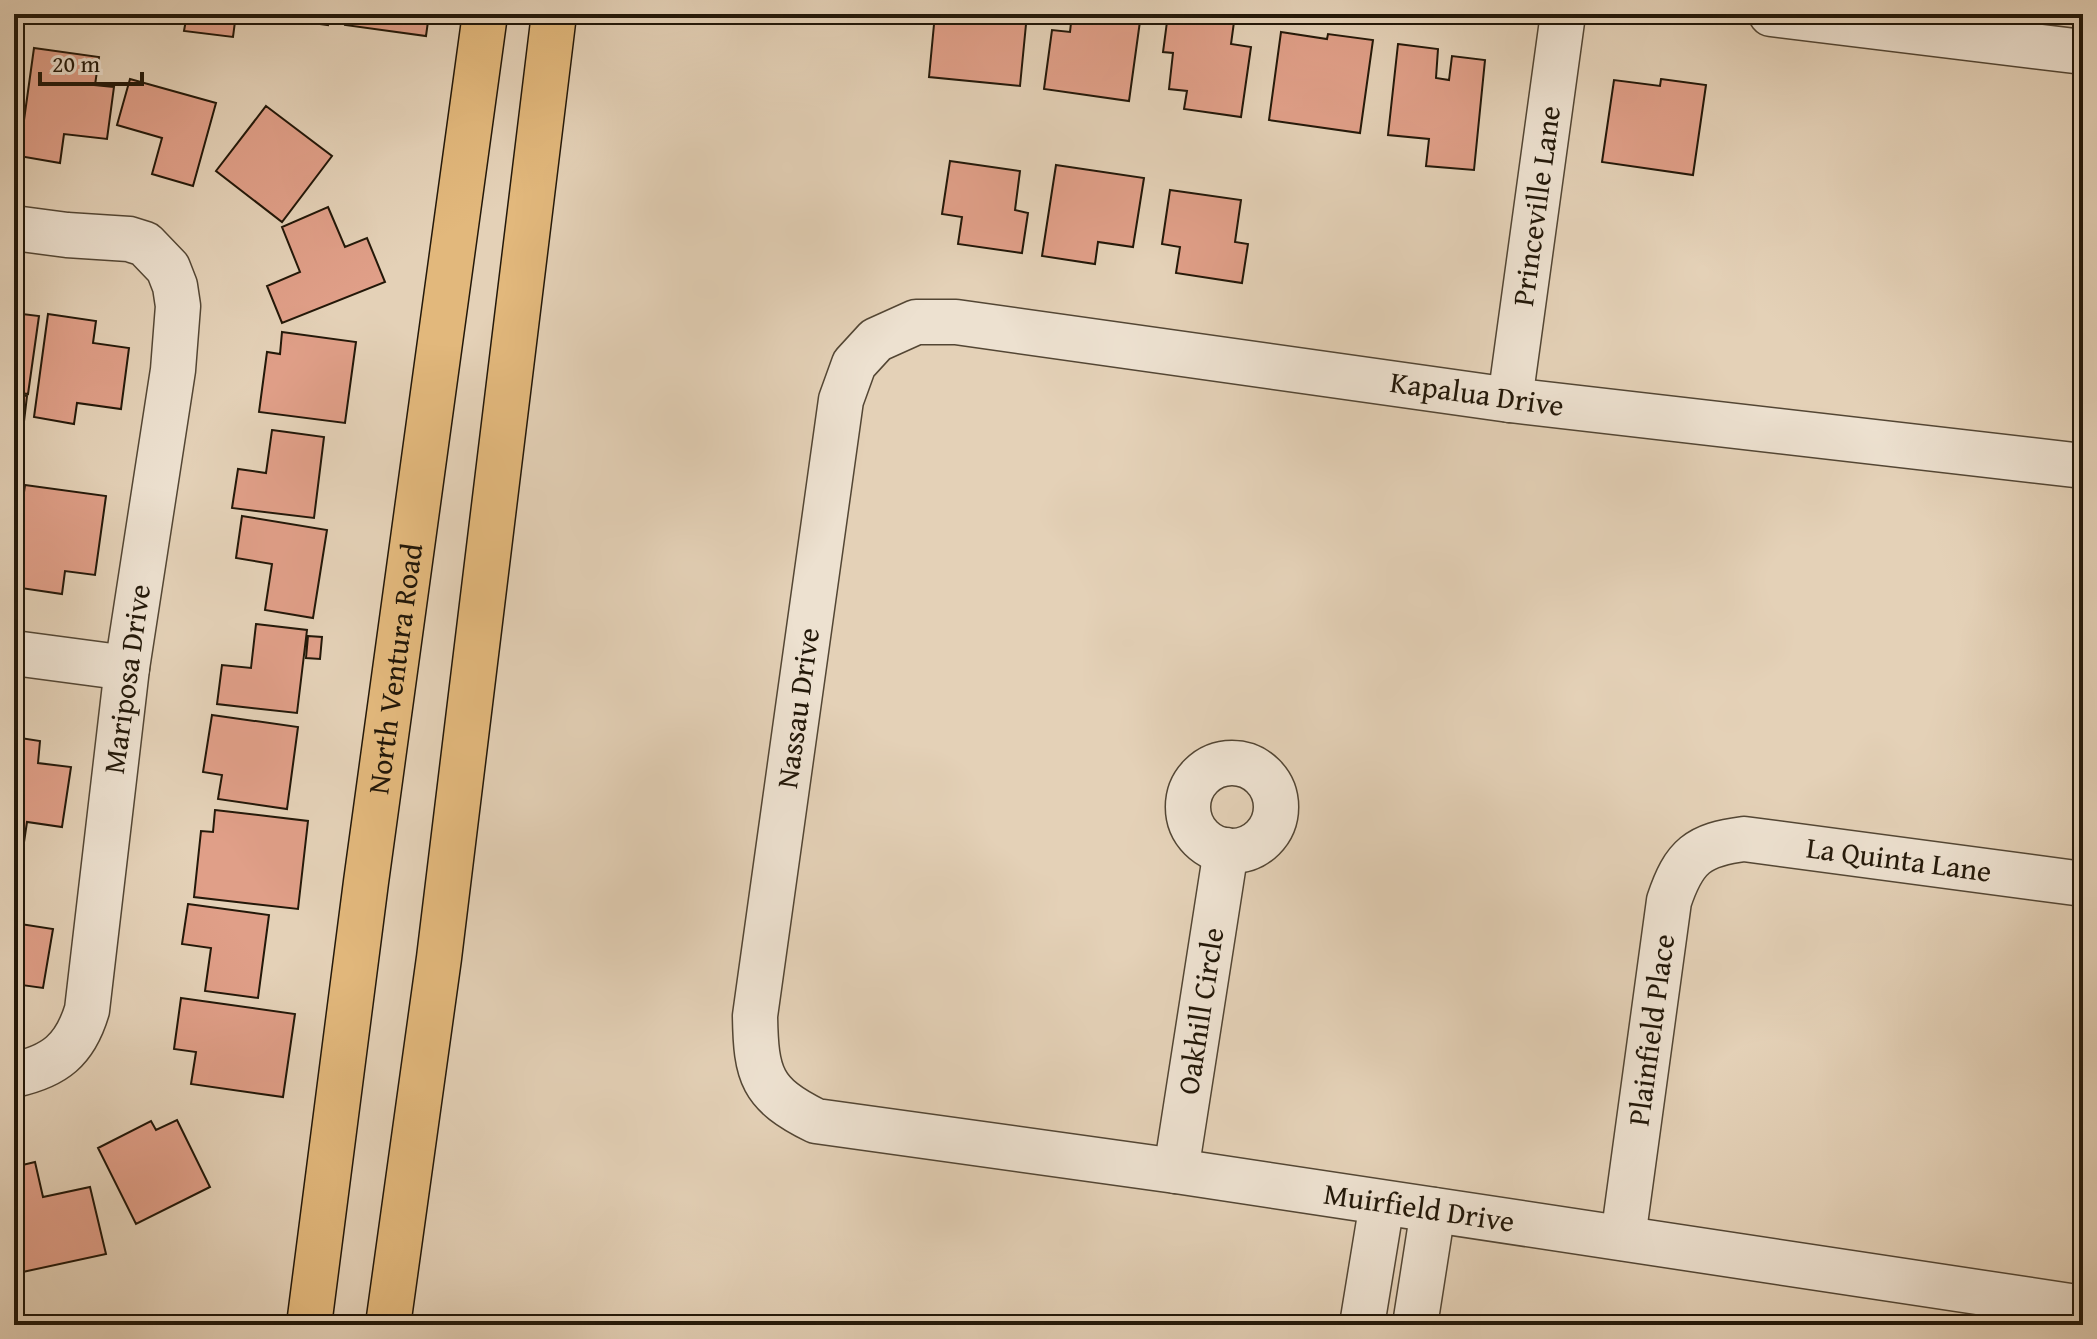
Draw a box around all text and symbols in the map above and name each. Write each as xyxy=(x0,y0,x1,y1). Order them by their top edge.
scale bar xyxy=(40,36,142,86)
text: 20 m xyxy=(52,46,100,81)
street label: Princeville Lane xyxy=(1500,103,1571,309)
street label: Kapalua Drive xyxy=(1387,359,1567,427)
street label: North Ventura Road xyxy=(355,540,433,797)
street label: Mariposa Drive xyxy=(91,581,161,777)
street label: Nassau Drive xyxy=(764,625,830,791)
street label: La Quinta Lane xyxy=(1804,825,1994,893)
street label: Oakhill Circle xyxy=(1165,924,1235,1097)
street label: Plainfield Place xyxy=(1616,931,1685,1129)
street label: Muirfield Drive xyxy=(1321,1171,1517,1243)

